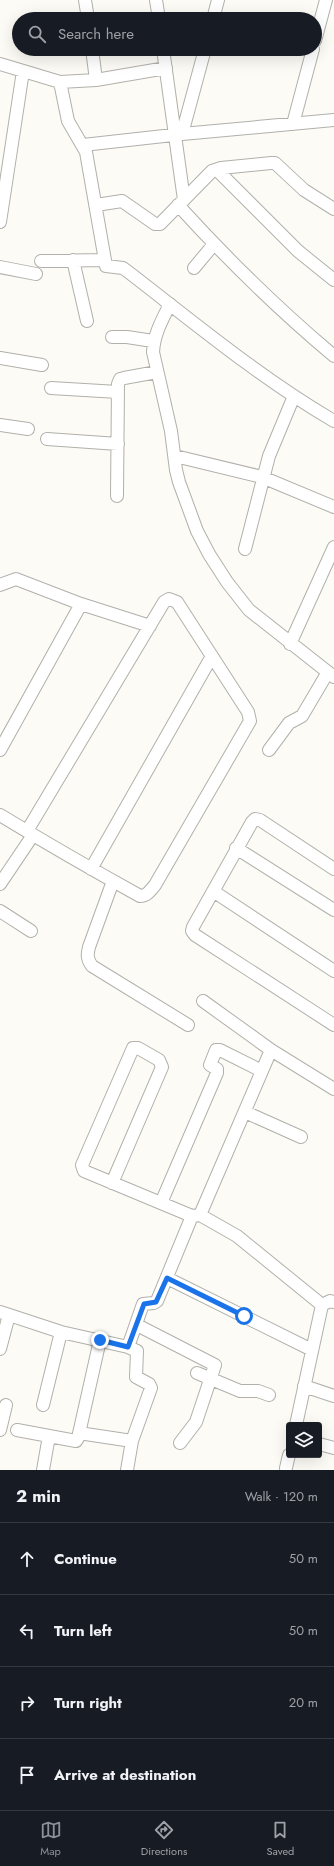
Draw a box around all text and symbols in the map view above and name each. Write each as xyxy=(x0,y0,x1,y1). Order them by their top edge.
search box xyxy=(12,12,322,56)
icon: search xyxy=(26,23,48,45)
text: Search here xyxy=(58,23,134,45)
route start xyxy=(235,1307,253,1325)
route end xyxy=(91,1331,109,1349)
map controls xyxy=(286,1422,322,1458)
button: layers xyxy=(286,1422,322,1458)
text: 2 min xyxy=(16,1484,61,1508)
text: Walk · 120 m xyxy=(245,1487,318,1506)
icon: ahead xyxy=(16,1548,38,1570)
text: Continue xyxy=(54,1548,117,1570)
text: 50 m xyxy=(289,1549,318,1568)
icon: left xyxy=(16,1620,38,1642)
text: Turn left xyxy=(54,1620,112,1642)
text: 50 m xyxy=(289,1621,318,1640)
icon: right xyxy=(16,1692,38,1714)
text: Turn right xyxy=(54,1692,122,1714)
text: 20 m xyxy=(289,1693,318,1712)
icon: arrive xyxy=(16,1764,38,1786)
text: Arrive at destination xyxy=(54,1764,196,1786)
tab: Map xyxy=(40,1819,62,1859)
tab: Directions xyxy=(141,1819,187,1859)
tab: Saved xyxy=(267,1819,294,1859)

